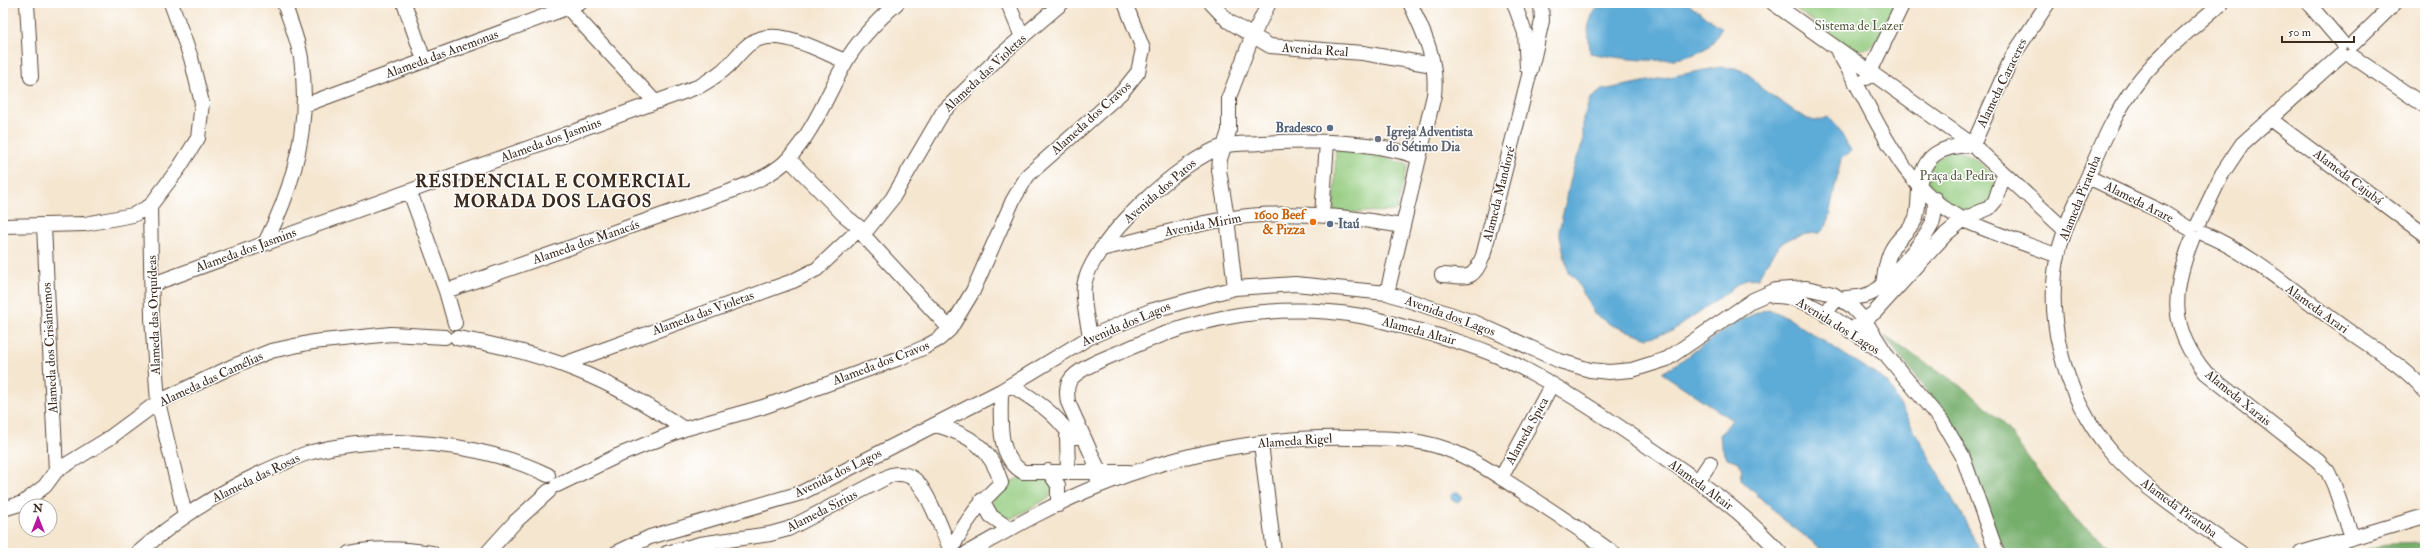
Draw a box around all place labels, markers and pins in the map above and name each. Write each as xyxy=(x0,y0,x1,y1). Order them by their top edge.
place label: Bradesco xyxy=(1276,120,1323,136)
marker: Bradesco xyxy=(1325,123,1335,133)
place label: Igreja Adventista do Sétimo Dia xyxy=(1386,124,1474,155)
marker: Igreja Adventista do Sétimo Dia xyxy=(1373,134,1383,144)
place label: 1600 Beef & Pizza xyxy=(1254,207,1308,238)
place label: Itaú xyxy=(1338,216,1360,232)
marker: 1600 Beef & Pizza xyxy=(1308,217,1318,227)
marker: Itaú xyxy=(1325,219,1335,229)

